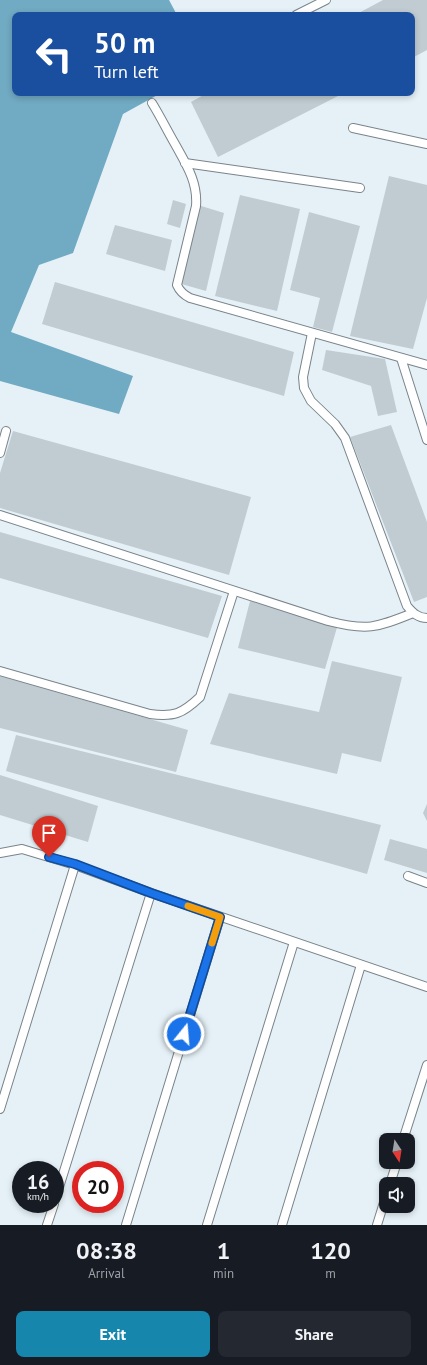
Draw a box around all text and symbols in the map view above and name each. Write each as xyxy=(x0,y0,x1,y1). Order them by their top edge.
text: 50 m xyxy=(94,24,155,61)
icon: left xyxy=(28,28,80,80)
text: Turn left xyxy=(94,60,159,83)
pin xyxy=(32,816,66,857)
icon: arrive xyxy=(38,822,60,844)
position arrow xyxy=(163,1013,205,1055)
north arrow xyxy=(379,1133,415,1169)
map controls xyxy=(379,1133,415,1213)
speed limit sign: 20 xyxy=(72,1161,124,1213)
text: 16 xyxy=(27,1169,49,1195)
button: sound xyxy=(379,1177,415,1213)
text: km/h xyxy=(27,1190,49,1203)
text: 08:38 xyxy=(76,1235,137,1266)
text: 1 xyxy=(217,1235,230,1266)
text: 120 xyxy=(310,1235,351,1266)
text: Arrival xyxy=(88,1265,125,1282)
text: min xyxy=(213,1265,234,1282)
text: m xyxy=(325,1265,336,1282)
button: Exit xyxy=(16,1311,210,1357)
button: Share xyxy=(218,1311,411,1357)

